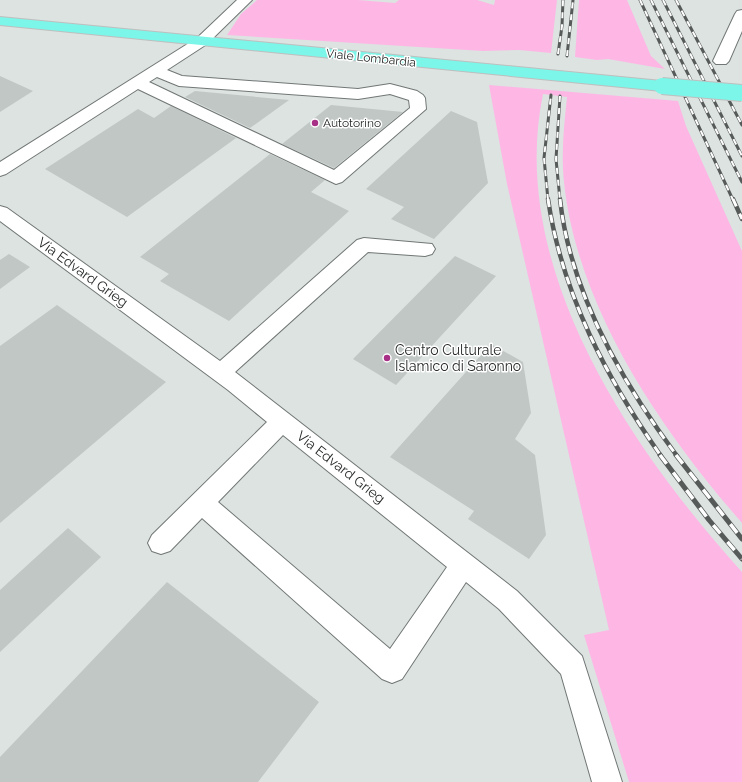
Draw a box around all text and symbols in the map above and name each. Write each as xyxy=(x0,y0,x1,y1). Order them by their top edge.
street label: Viale Lombardia xyxy=(325,46,417,70)
place label: Autotorino xyxy=(323,116,381,130)
marker: Autotorino xyxy=(310,118,320,128)
street label: Via Edvard Grieg xyxy=(35,234,131,310)
place label: Centro Culturale Islamico di Saronno xyxy=(395,342,521,374)
marker: Centro Culturale Islamico di Saronno xyxy=(382,353,392,363)
street label: Via Edvard Grieg xyxy=(294,428,388,506)

